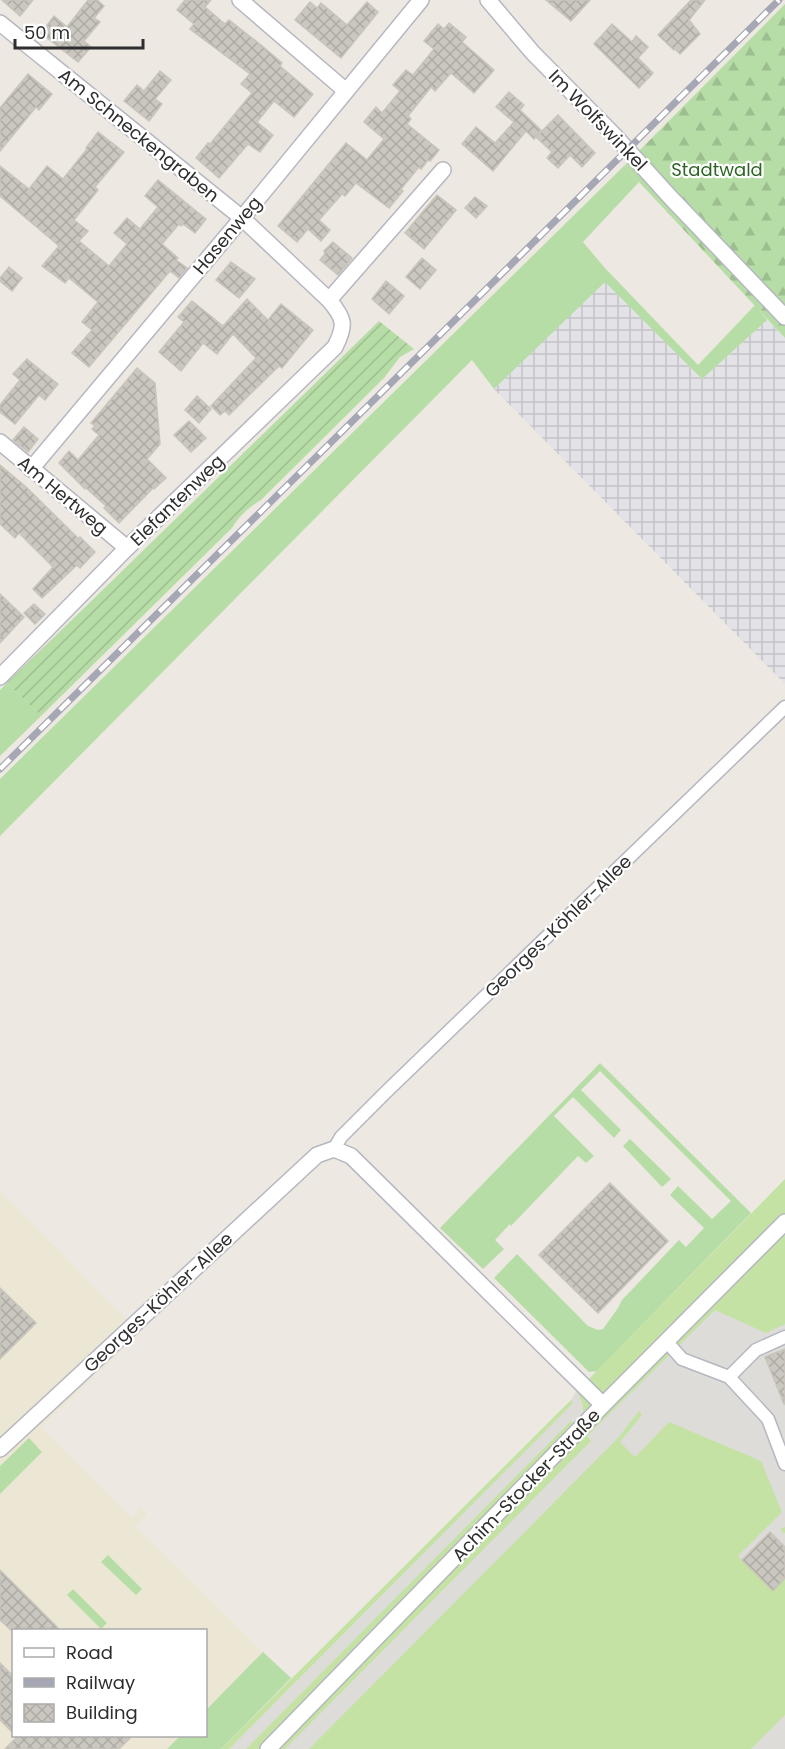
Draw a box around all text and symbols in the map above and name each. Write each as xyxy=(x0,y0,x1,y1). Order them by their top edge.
scale bar xyxy=(15,12,142,50)
text: 50 m xyxy=(24,20,70,45)
street label: Am Schneckengraben xyxy=(53,62,225,208)
street label: Im Wolfswinkel xyxy=(543,64,653,176)
park label: Stadtwald xyxy=(671,157,763,182)
street label: Hasenweg xyxy=(187,191,267,279)
street label: Elefantenweg xyxy=(125,449,229,551)
street label: Am Hertweg xyxy=(13,450,113,540)
street label: Georges-Köhler-Allee xyxy=(479,849,637,1003)
street label: Georges-Köhler-Allee xyxy=(78,1226,238,1378)
street label: Achim-Stocker-Straße xyxy=(446,1403,606,1567)
legend xyxy=(12,1629,207,1737)
text: Road xyxy=(66,1640,113,1665)
text: Railway xyxy=(66,1670,135,1695)
text: Building xyxy=(66,1700,138,1725)

